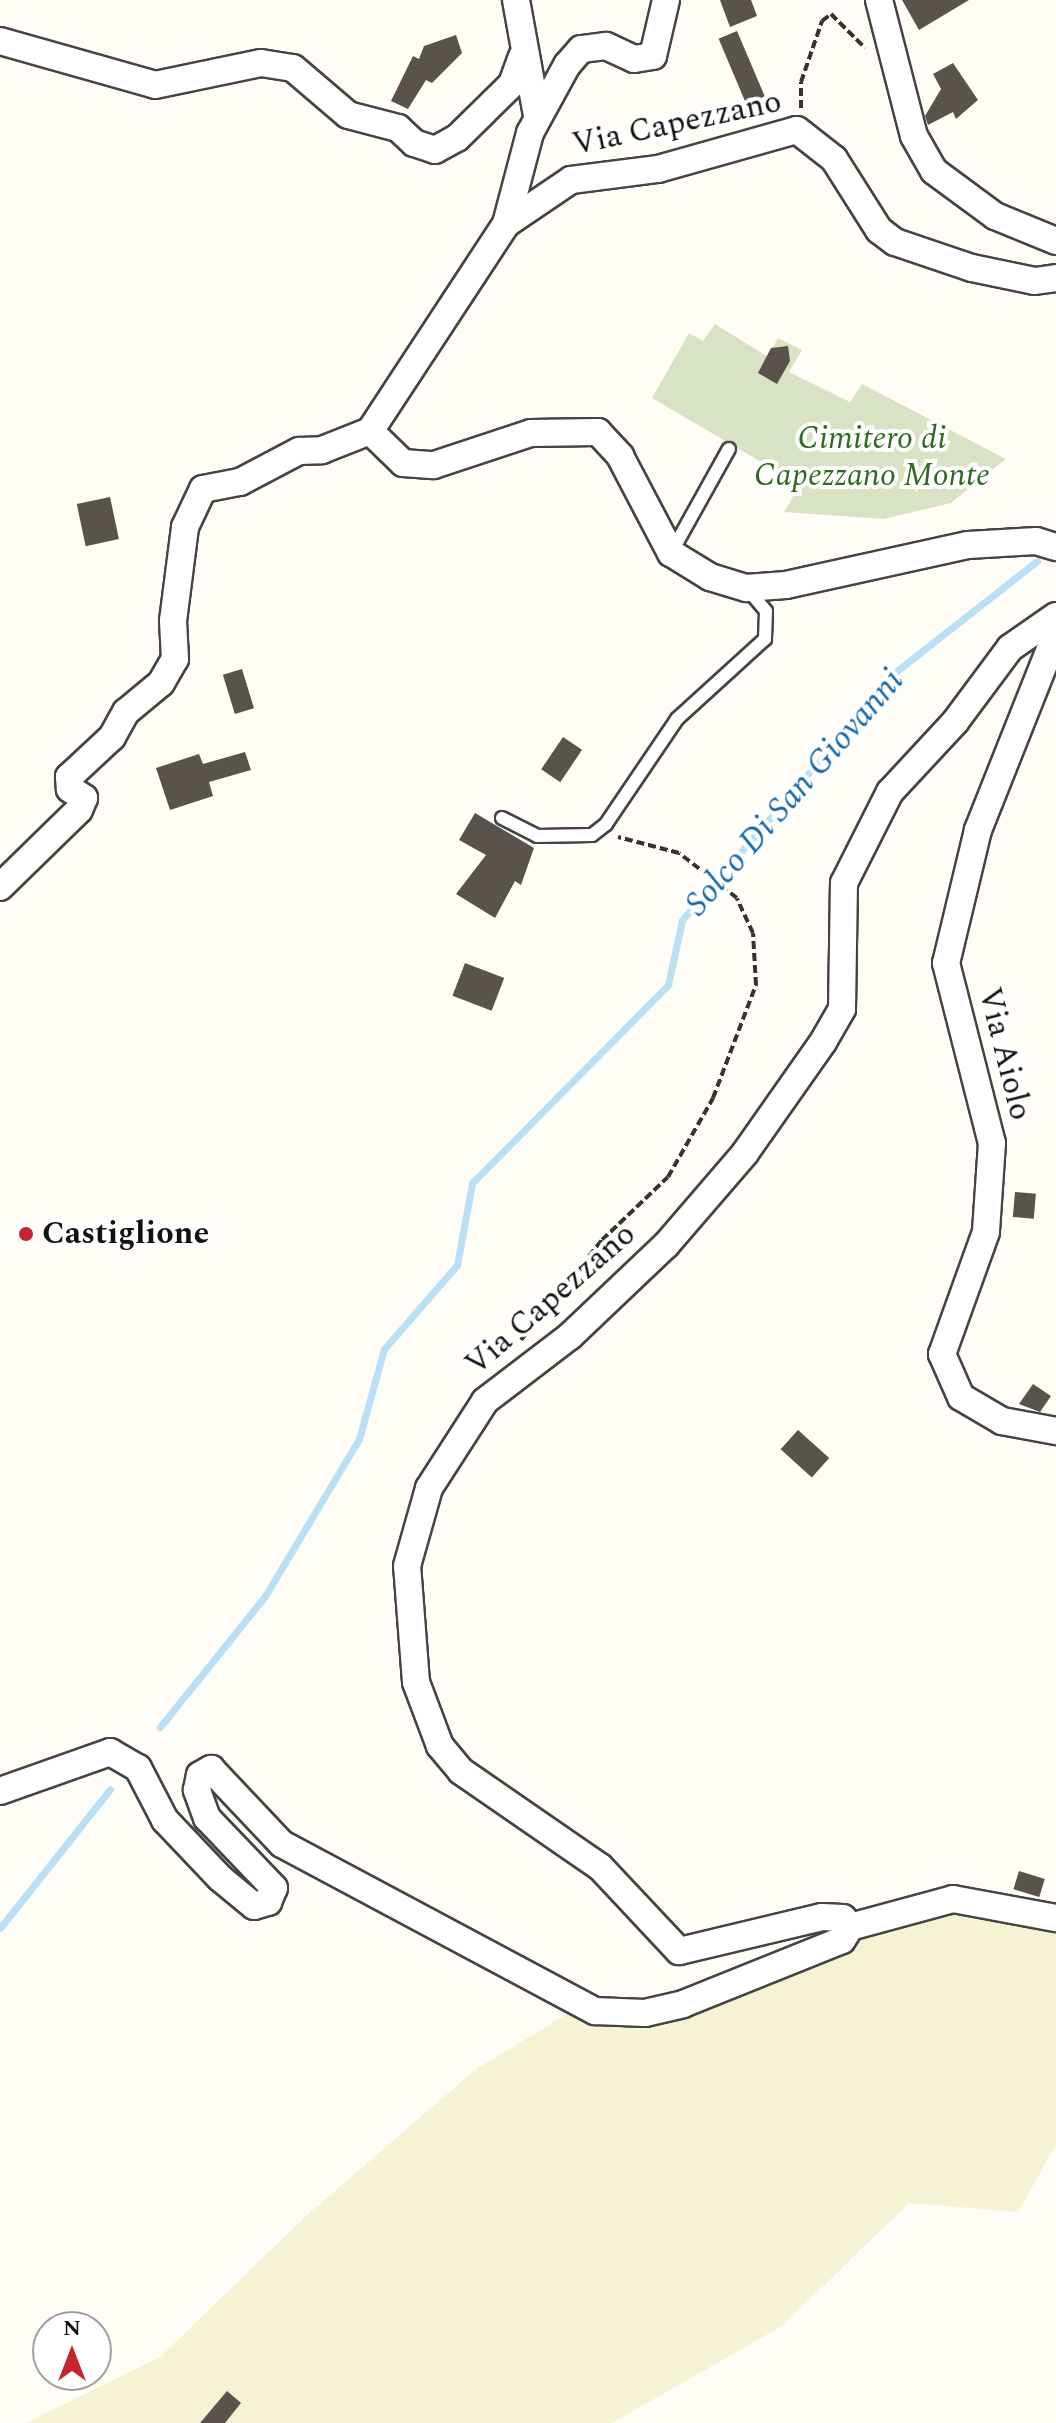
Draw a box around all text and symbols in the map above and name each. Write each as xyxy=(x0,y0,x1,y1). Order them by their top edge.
street label: Via Capezzano xyxy=(569,83,785,165)
park label: Cimitero di Capezzano Monte xyxy=(754,421,990,496)
water label: Solco Di San Giovanni xyxy=(677,661,913,925)
street label: Via Aiolo xyxy=(969,984,1039,1124)
place label: Castiglione xyxy=(42,1215,209,1253)
street label: Via Capezzano xyxy=(458,1216,644,1384)
marker: Castiglione xyxy=(17,1225,35,1243)
north arrow xyxy=(32,2311,112,2391)
text: N xyxy=(63,2312,81,2345)

